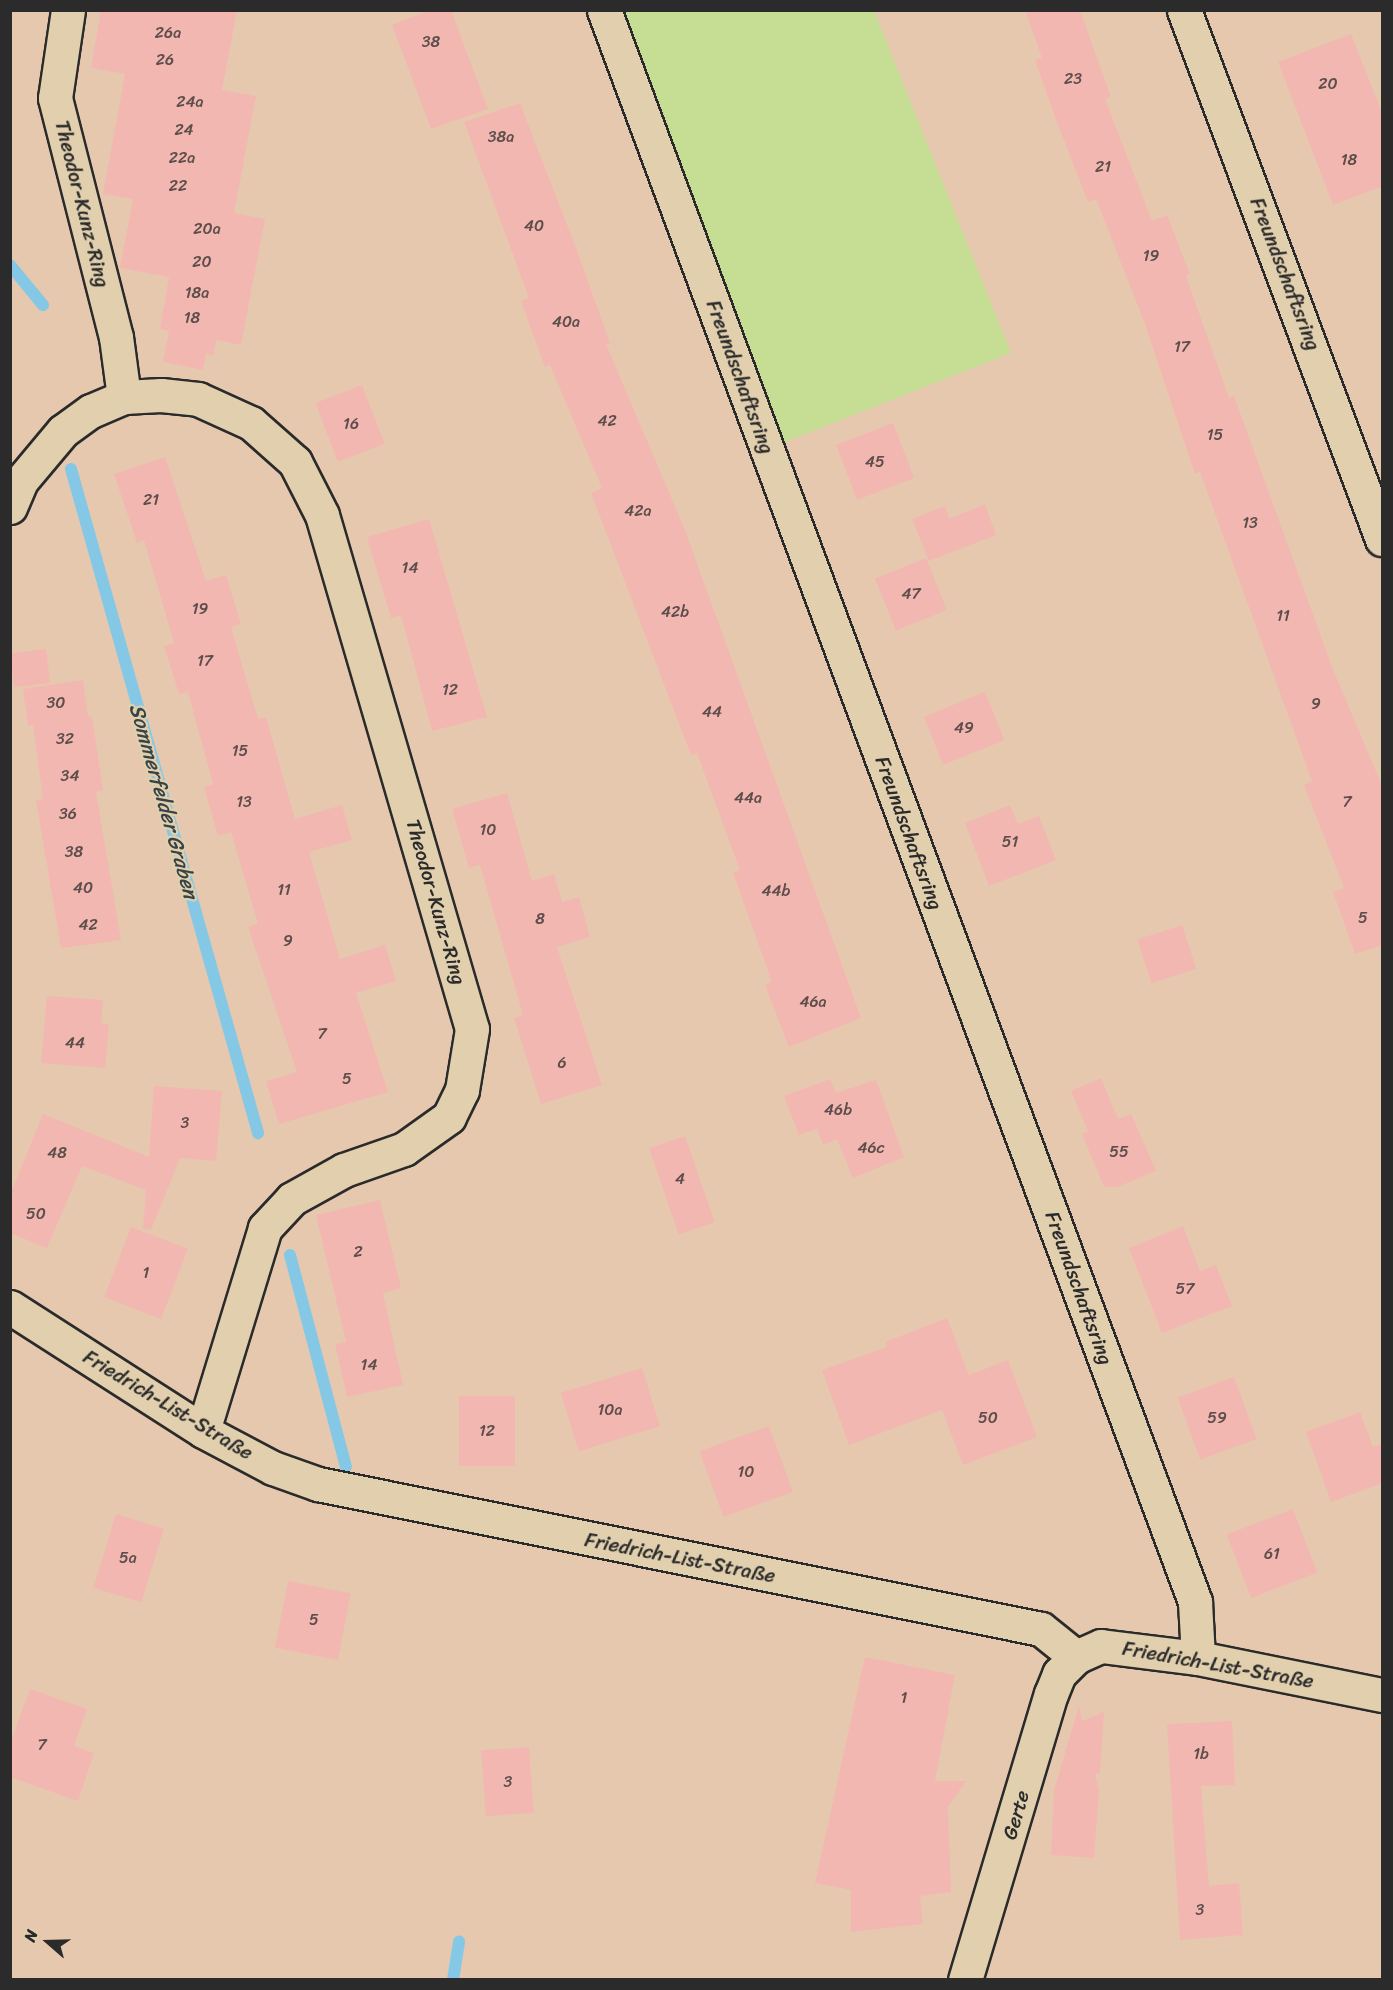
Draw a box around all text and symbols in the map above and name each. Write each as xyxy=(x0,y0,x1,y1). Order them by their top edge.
house number: 26a xyxy=(155,23,181,43)
house number: 38 xyxy=(422,32,440,52)
house number: 26 xyxy=(156,50,174,70)
house number: 23 xyxy=(1064,69,1082,89)
house number: 20 xyxy=(1318,74,1338,94)
house number: 24a xyxy=(176,92,204,112)
street label: Theodor-Kunz-Ring xyxy=(50,118,114,290)
house number: 24 xyxy=(174,120,194,140)
house number: 38a xyxy=(488,127,514,147)
house number: 22a xyxy=(169,148,195,168)
house number: 18 xyxy=(1341,150,1357,170)
house number: 21 xyxy=(1095,157,1111,177)
house number: 22 xyxy=(169,176,187,196)
street label: Freundschaftsring xyxy=(1245,194,1325,354)
house number: 40 xyxy=(524,216,544,236)
house number: 20a xyxy=(193,219,221,239)
house number: 19 xyxy=(1143,246,1159,266)
house number: 20 xyxy=(192,252,212,272)
house number: 18a xyxy=(185,283,209,303)
street label: Freundschaftsring xyxy=(701,297,779,457)
house number: 18 xyxy=(184,308,200,328)
house number: 40a xyxy=(552,312,580,332)
house number: 17 xyxy=(1174,337,1190,357)
house number: 42 xyxy=(597,411,617,431)
house number: 16 xyxy=(343,414,359,434)
house number: 15 xyxy=(1207,425,1223,445)
house number: 45 xyxy=(865,452,885,472)
house number: 21 xyxy=(143,490,159,510)
house number: 42a xyxy=(624,501,652,521)
house number: 13 xyxy=(1242,513,1258,533)
house number: 14 xyxy=(402,558,418,578)
house number: 47 xyxy=(901,584,921,604)
house number: 19 xyxy=(192,599,208,619)
house number: 42b xyxy=(661,602,689,622)
house number: 11 xyxy=(1276,606,1290,626)
house number: 17 xyxy=(197,651,213,671)
house number: 12 xyxy=(442,680,458,700)
house number: 30 xyxy=(47,693,65,713)
house number: 9 xyxy=(1311,694,1321,714)
water label: Sommerfelder Graben xyxy=(124,700,204,902)
house number: 44 xyxy=(702,702,722,722)
house number: 49 xyxy=(954,718,974,738)
house number: 32 xyxy=(56,729,74,749)
house number: 15 xyxy=(232,741,248,761)
street label: Freundschaftsring xyxy=(870,753,948,913)
house number: 34 xyxy=(61,766,79,786)
house number: 44a xyxy=(734,788,762,808)
house number: 13 xyxy=(236,792,252,812)
house number: 7 xyxy=(1342,792,1352,812)
house number: 36 xyxy=(59,804,77,824)
street label: Theodor-Kunz-Ring xyxy=(401,816,471,988)
house number: 10 xyxy=(480,820,496,840)
house number: 51 xyxy=(1002,832,1018,852)
house number: 38 xyxy=(65,842,83,862)
house number: 40 xyxy=(73,878,93,898)
house number: 11 xyxy=(277,880,291,900)
house number: 44b xyxy=(762,881,790,901)
house number: 5 xyxy=(1358,908,1368,928)
house number: 8 xyxy=(535,909,545,929)
house number: 42 xyxy=(78,915,98,935)
house number: 9 xyxy=(283,931,293,951)
house number: 46a xyxy=(799,992,827,1012)
house number: 7 xyxy=(317,1024,327,1044)
house number: 44 xyxy=(65,1033,85,1053)
house number: 6 xyxy=(557,1053,567,1073)
house number: 5 xyxy=(342,1069,352,1089)
house number: 46b xyxy=(824,1100,852,1120)
house number: 3 xyxy=(181,1113,189,1133)
house number: 46c xyxy=(857,1138,885,1158)
house number: 55 xyxy=(1109,1142,1129,1162)
house number: 48 xyxy=(47,1143,67,1163)
house number: 4 xyxy=(675,1169,685,1189)
house number: 50 xyxy=(26,1204,46,1224)
street label: Freundschaftsring xyxy=(1040,1208,1118,1368)
house number: 2 xyxy=(353,1242,363,1262)
house number: 1 xyxy=(143,1263,149,1283)
house number: 57 xyxy=(1176,1279,1194,1299)
street label: Friedrich-List-Straße xyxy=(79,1345,257,1465)
house number: 14 xyxy=(361,1355,377,1375)
house number: 10a xyxy=(597,1400,623,1420)
house number: 50 xyxy=(978,1408,998,1428)
house number: 59 xyxy=(1207,1408,1227,1428)
house number: 12 xyxy=(479,1421,495,1441)
house number: 10 xyxy=(738,1462,754,1482)
street label: Friedrich-List-Straße xyxy=(583,1528,777,1588)
house number: 61 xyxy=(1264,1544,1280,1564)
house number: 5a xyxy=(119,1548,137,1568)
house number: 5 xyxy=(309,1610,319,1630)
street label: Friedrich-List-Straße xyxy=(1121,1636,1315,1694)
house number: 1 xyxy=(901,1688,907,1708)
house number: 7 xyxy=(37,1735,47,1755)
house number: 1b xyxy=(1193,1744,1209,1764)
house number: 3 xyxy=(504,1772,512,1792)
street label: Gerte xyxy=(998,1788,1034,1842)
house number: 3 xyxy=(1196,1900,1204,1920)
north arrow xyxy=(18,1912,78,1972)
text: N xyxy=(15,1926,46,1946)

